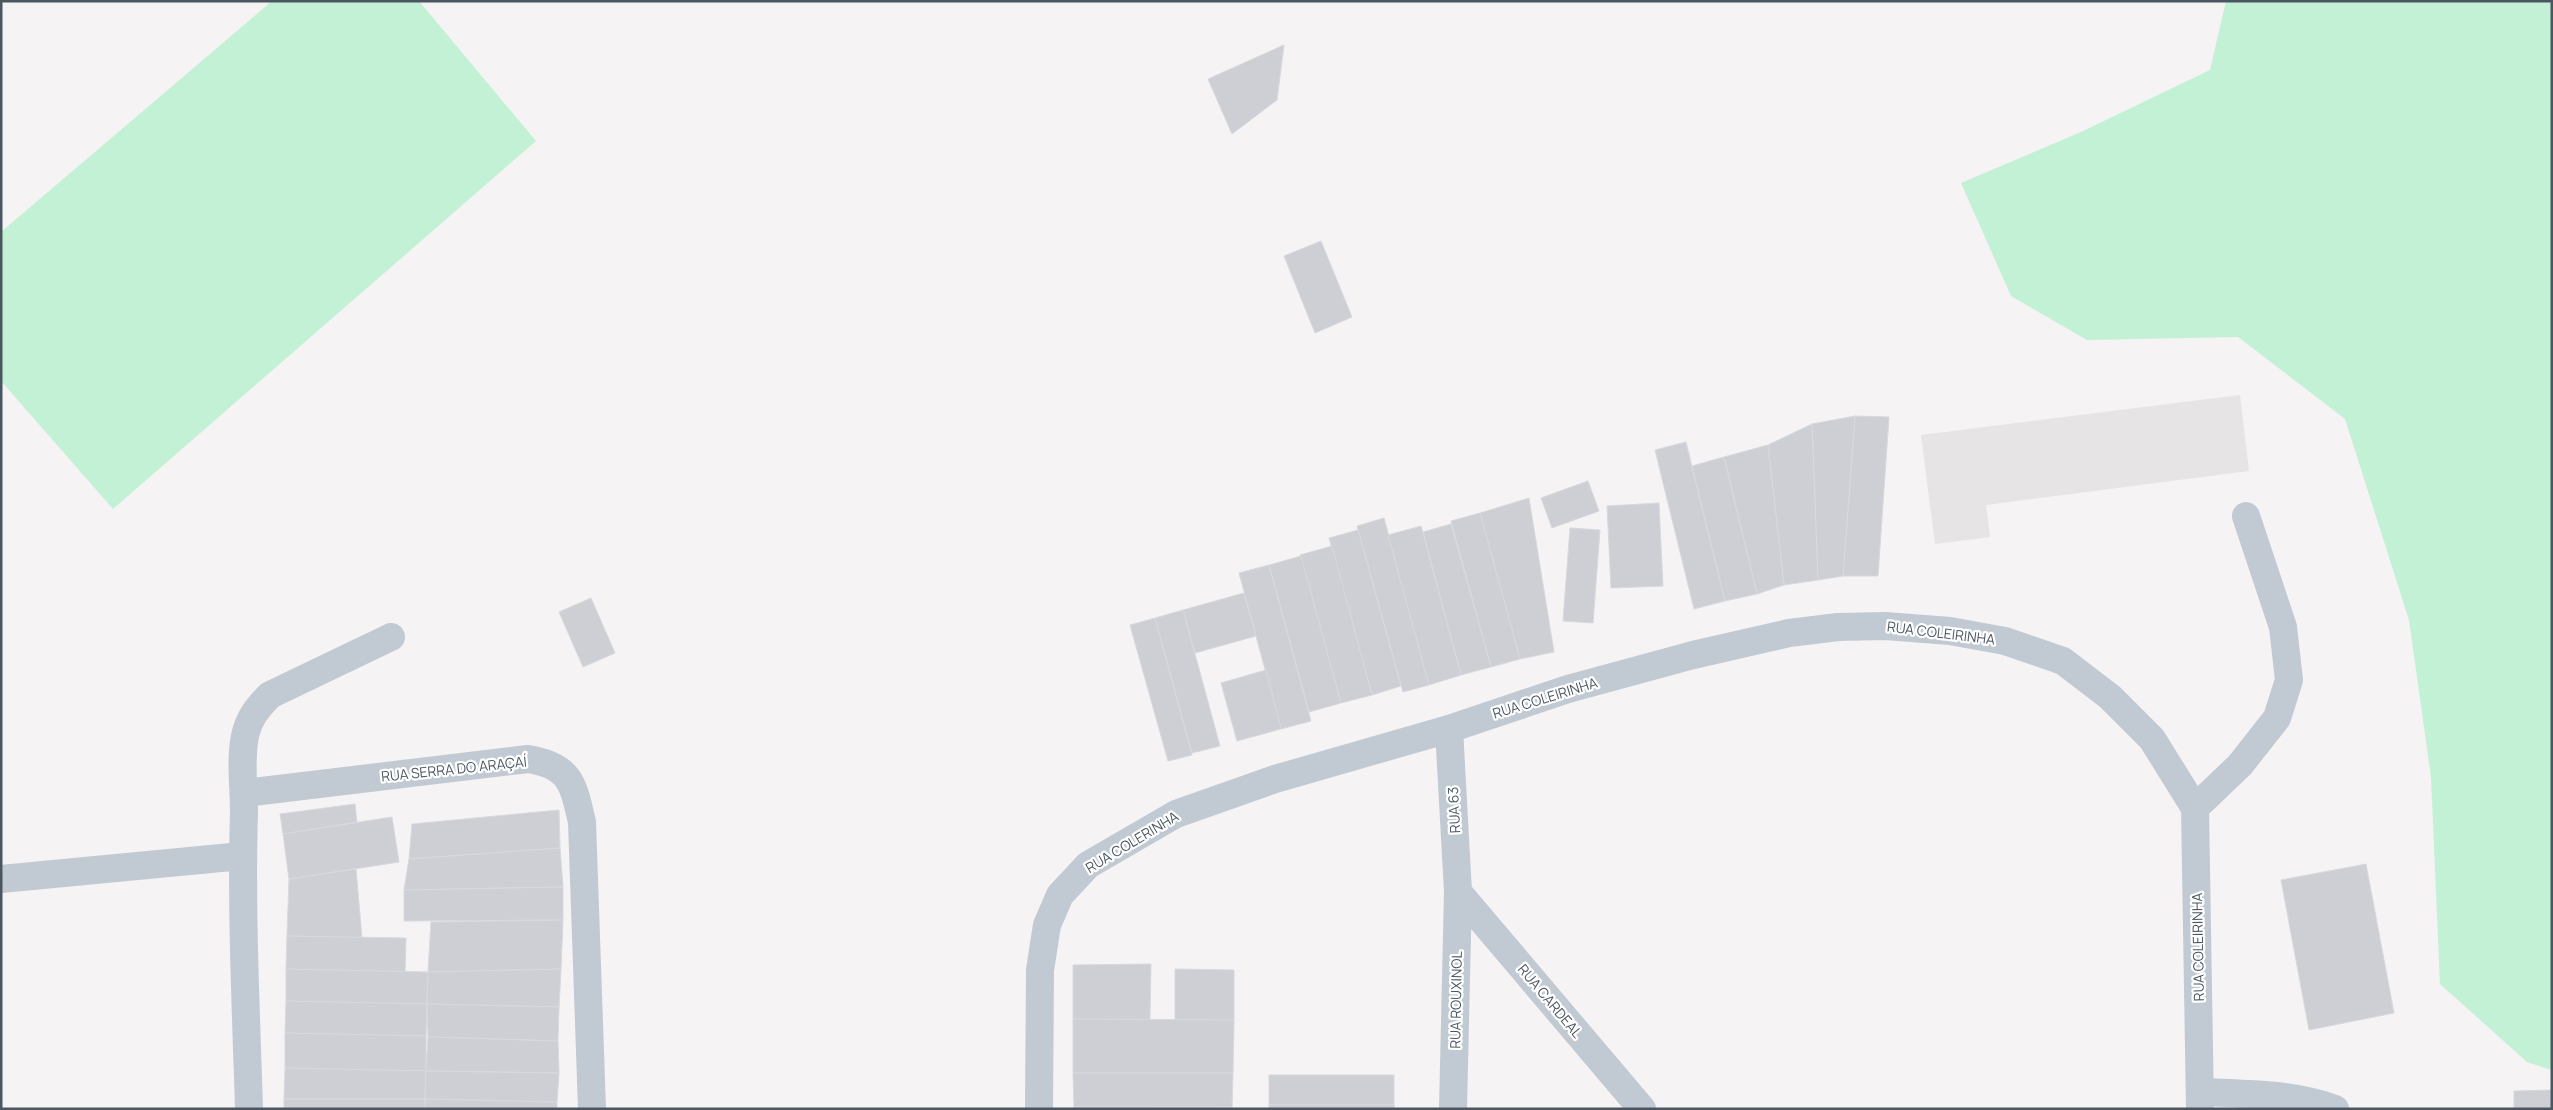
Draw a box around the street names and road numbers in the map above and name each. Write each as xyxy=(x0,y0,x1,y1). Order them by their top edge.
street label: RUA COLEIRINHA xyxy=(1886,616,1996,649)
street label: RUA COLEIRINHA xyxy=(1490,673,1600,722)
street label: RUA SERRA DO ARAÇAÍ xyxy=(380,751,528,786)
street label: RUA 63 xyxy=(1443,786,1464,834)
street label: RUA COLERINHA xyxy=(1082,806,1182,877)
street label: RUA COLEIRINHA xyxy=(2187,892,2208,1001)
street label: RUA ROUXINOL xyxy=(1445,951,1466,1049)
street label: RUA CARDEAL xyxy=(1514,960,1587,1042)

